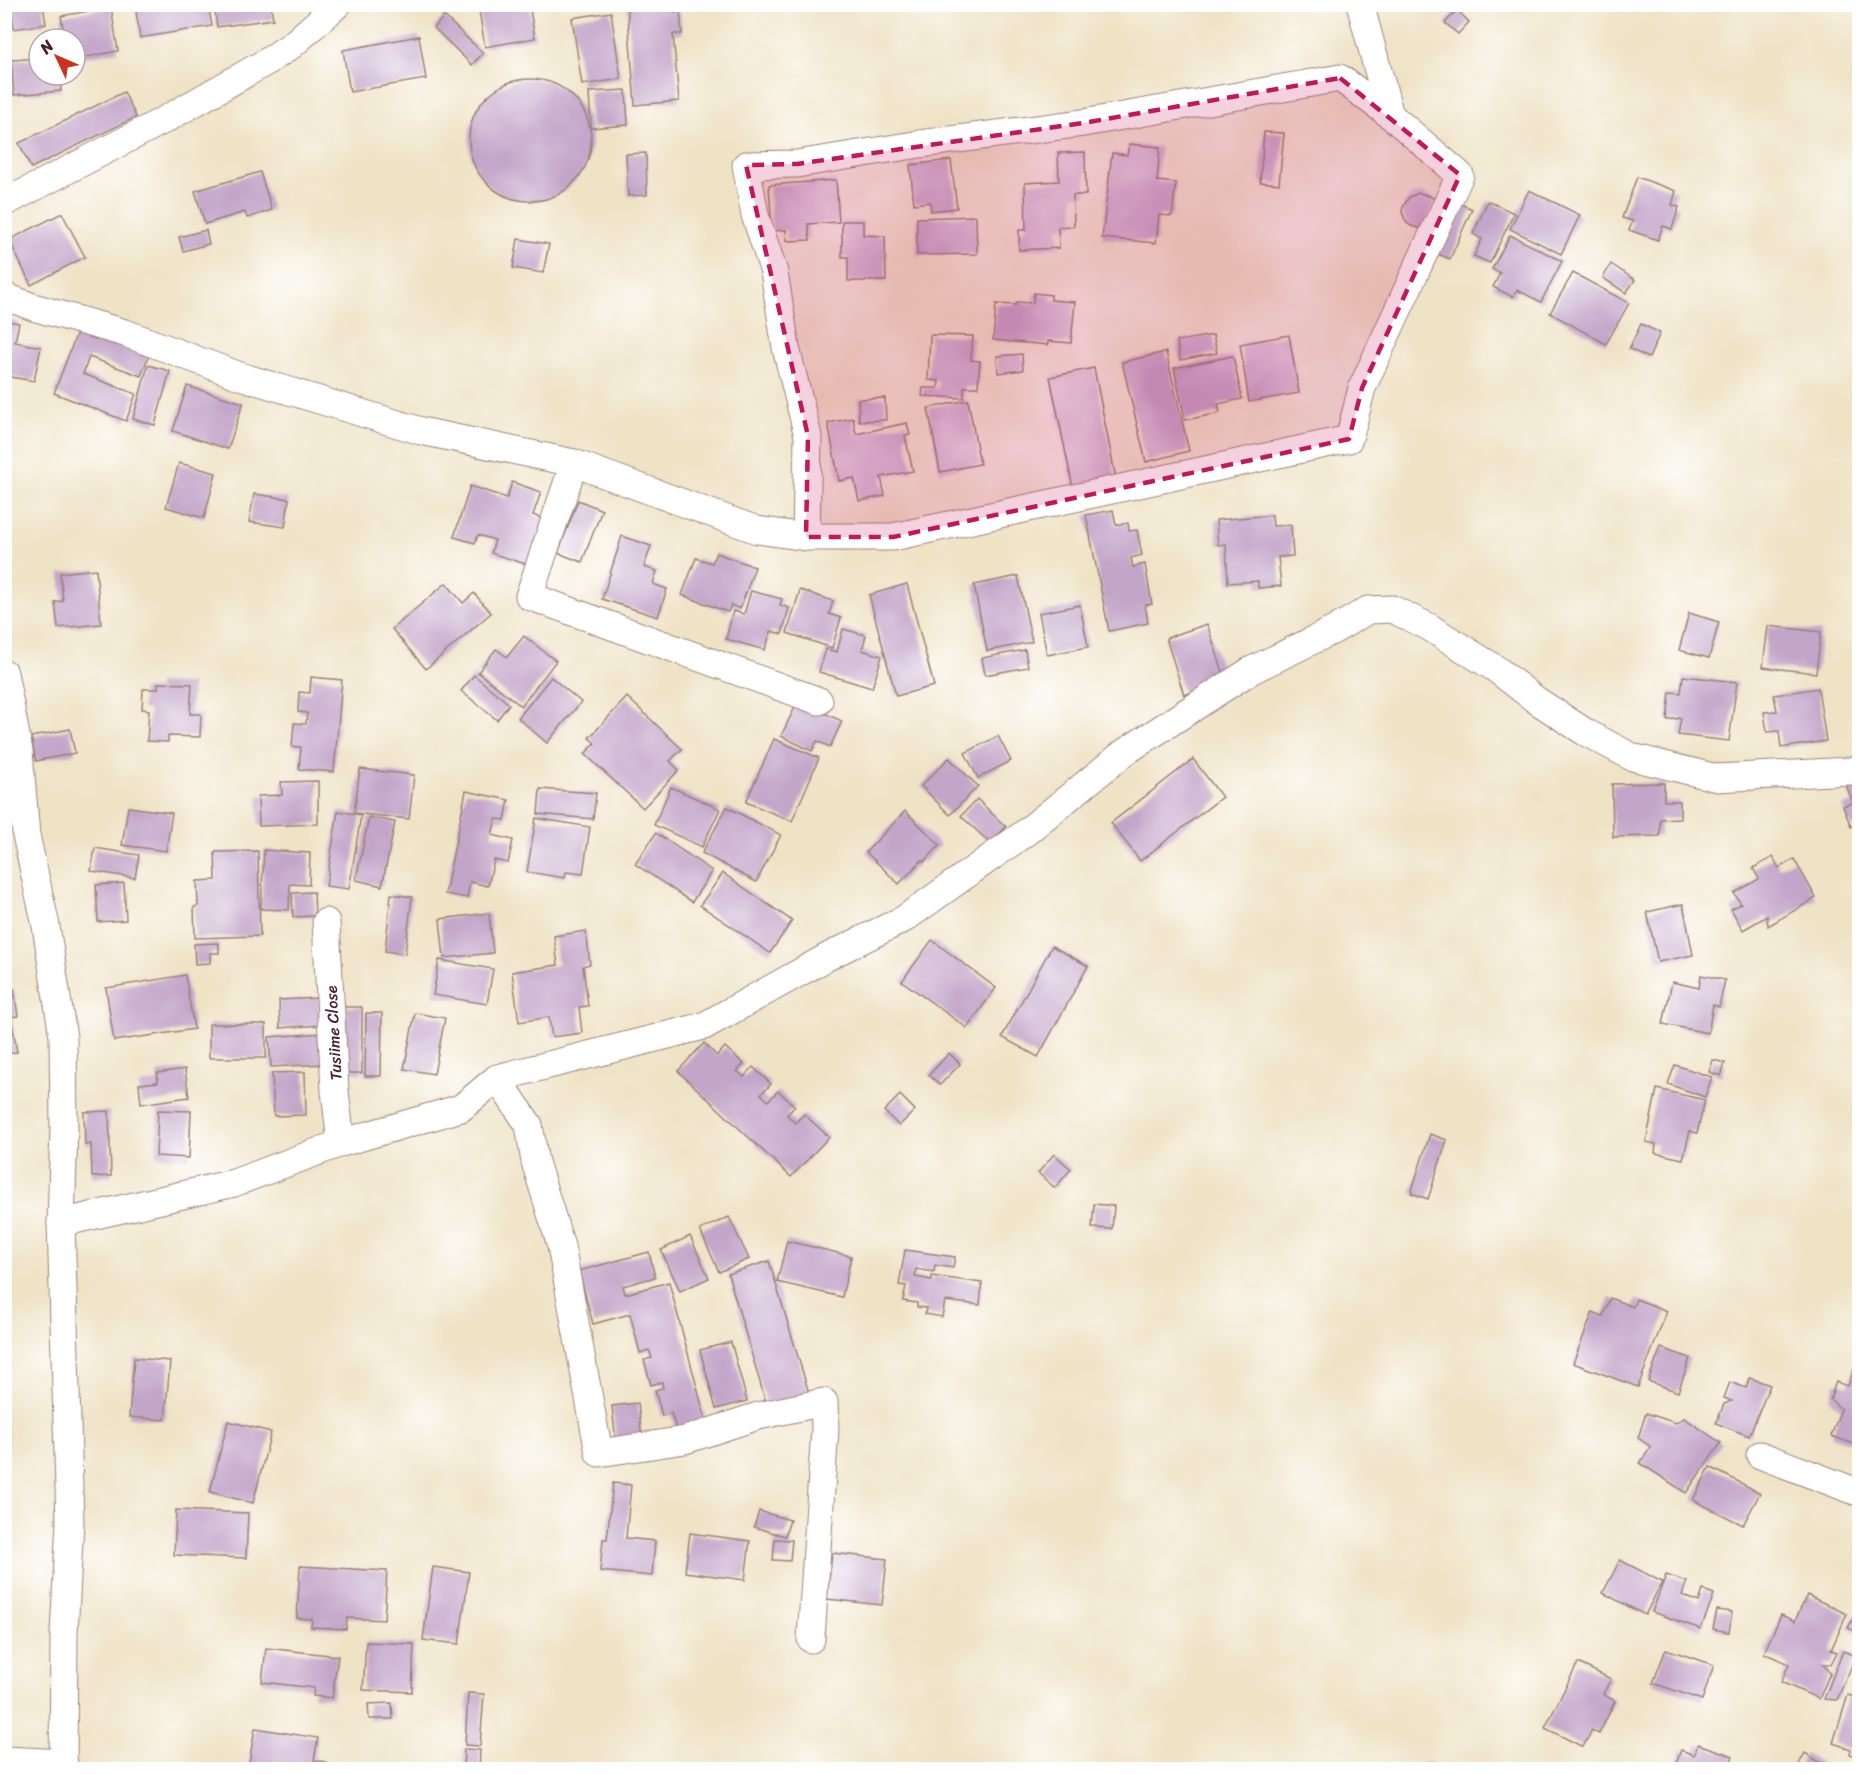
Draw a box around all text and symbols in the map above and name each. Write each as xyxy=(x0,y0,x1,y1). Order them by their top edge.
north arrow xyxy=(27,27,87,87)
text: N xyxy=(32,32,61,62)
street label: Tusiime Close xyxy=(317,985,350,1081)

